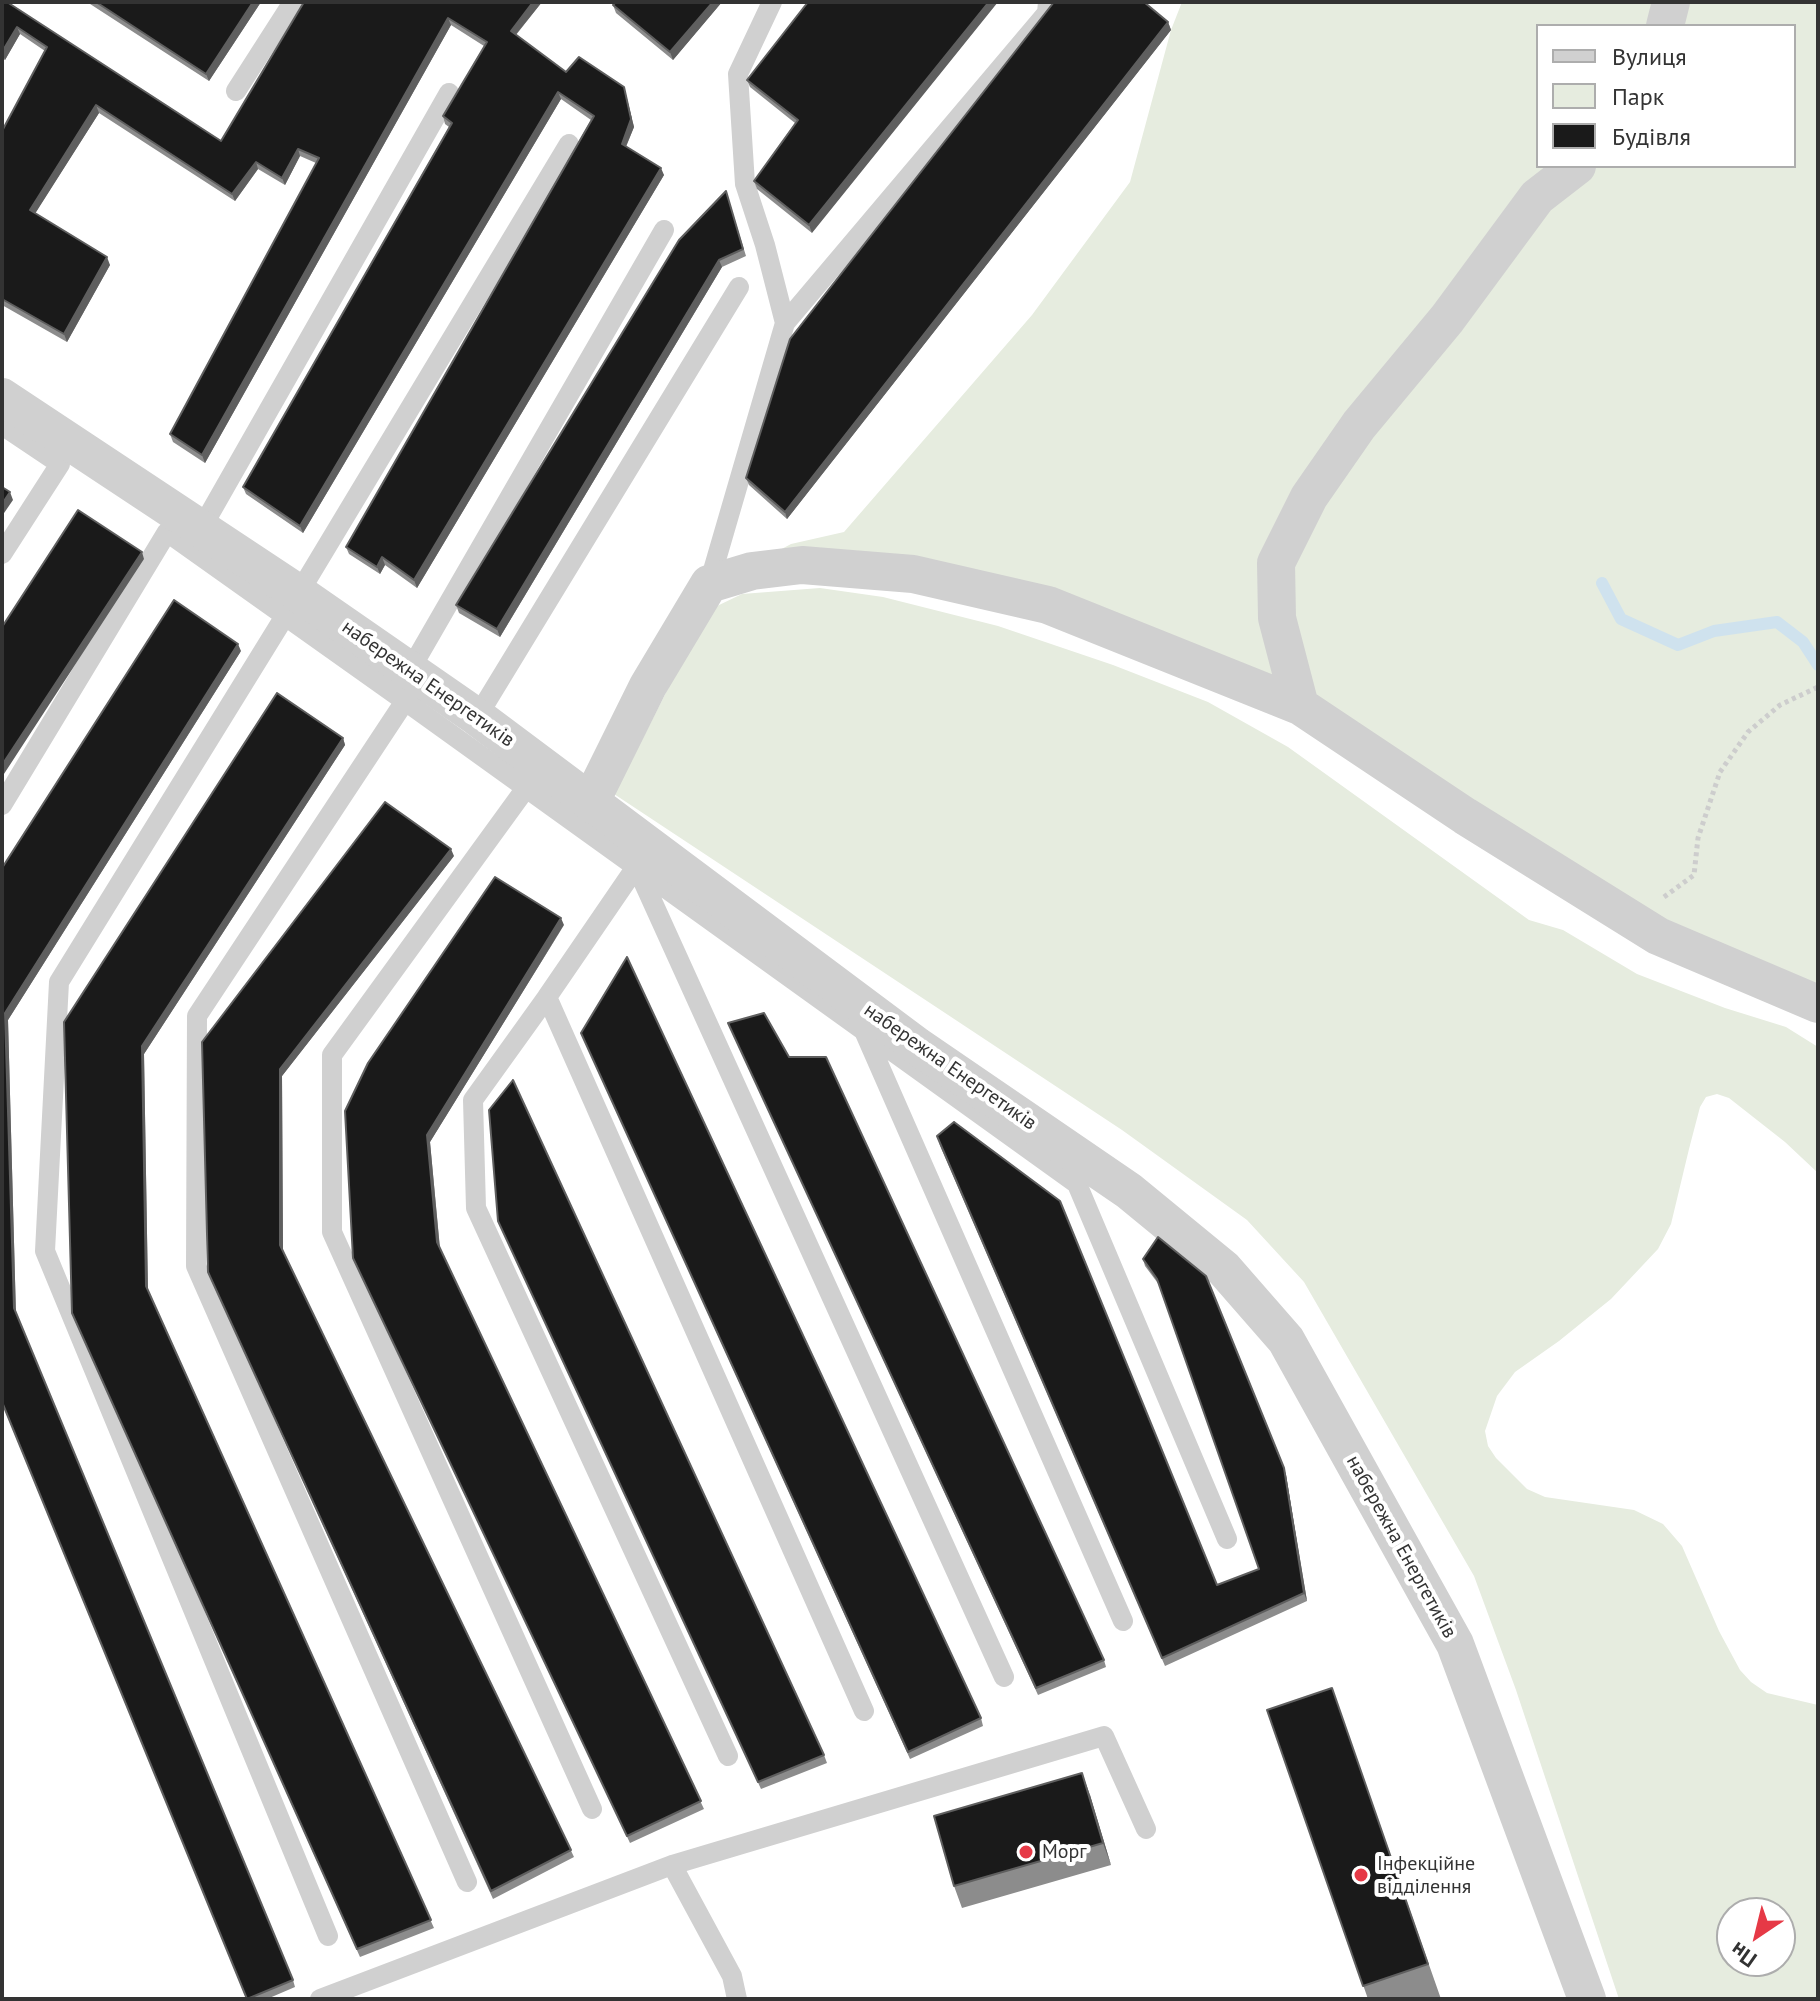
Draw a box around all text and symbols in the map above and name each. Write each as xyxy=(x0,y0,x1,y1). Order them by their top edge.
legend xyxy=(1536,24,1796,168)
text: Вулиця xyxy=(1612,41,1687,72)
text: Парк xyxy=(1612,81,1664,112)
text: Будівля xyxy=(1612,121,1691,152)
street label: набережна Енергетиків xyxy=(337,615,519,753)
street label: набережна Енергетиків xyxy=(859,998,1041,1136)
street label: набережна Енергетиків xyxy=(1341,1451,1461,1643)
place label: Морг xyxy=(1042,1840,1087,1864)
marker: Морг xyxy=(1017,1843,1035,1861)
place label: Інфекційне відділення xyxy=(1377,1852,1475,1899)
marker: Інфекційне відділення xyxy=(1352,1866,1370,1884)
north arrow xyxy=(1716,1897,1796,1977)
text: Пн xyxy=(1725,1936,1762,1974)

